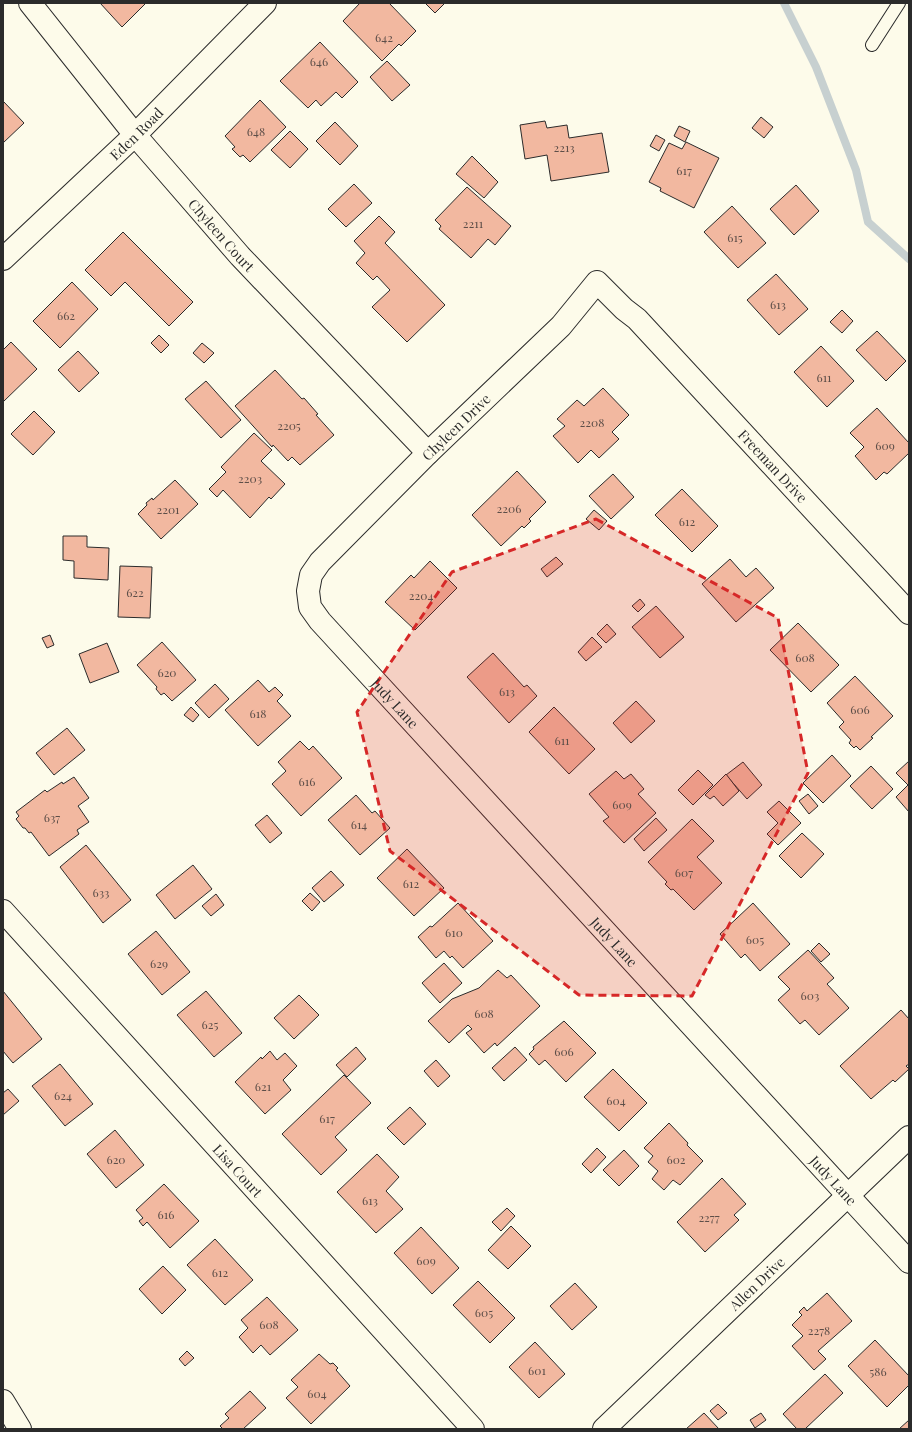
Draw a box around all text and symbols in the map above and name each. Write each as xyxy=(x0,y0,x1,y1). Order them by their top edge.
house number: 642 xyxy=(375,29,393,45)
house number: 646 xyxy=(310,53,328,69)
street label: Eden Road xyxy=(105,103,167,164)
house number: 648 xyxy=(247,123,265,139)
house number: 2213 xyxy=(553,139,575,155)
house number: 617 xyxy=(676,162,692,178)
street label: Chyleen Court xyxy=(185,194,260,276)
house number: 2211 xyxy=(463,215,484,231)
house number: 615 xyxy=(727,229,743,245)
house number: 613 xyxy=(770,296,786,312)
house number: 662 xyxy=(57,307,75,323)
house number: 611 xyxy=(816,369,832,385)
street label: Chyleen Drive xyxy=(418,389,494,465)
house number: 2208 xyxy=(580,414,604,430)
house number: 2205 xyxy=(277,417,301,433)
street label: Freeman Drive xyxy=(734,425,812,507)
house number: 609 xyxy=(875,437,895,453)
house number: 2203 xyxy=(238,470,262,486)
house number: 2206 xyxy=(497,500,521,516)
house number: 2201 xyxy=(156,501,180,517)
house number: 612 xyxy=(679,513,695,529)
house number: 622 xyxy=(126,584,144,600)
house number: 2204 xyxy=(409,587,433,603)
house number: 608 xyxy=(795,649,815,665)
house number: 620 xyxy=(157,664,177,680)
street label: Judy Lane xyxy=(367,673,423,732)
house number: 613 xyxy=(499,683,515,699)
house number: 606 xyxy=(850,701,870,717)
house number: 618 xyxy=(250,705,266,721)
house number: 611 xyxy=(554,732,570,748)
house number: 616 xyxy=(299,773,315,789)
house number: 609 xyxy=(612,796,632,812)
house number: 637 xyxy=(44,809,60,825)
house number: 614 xyxy=(351,816,367,832)
house number: 607 xyxy=(675,864,693,880)
house number: 612 xyxy=(403,875,419,891)
house number: 633 xyxy=(92,884,110,900)
street label: Judy Lane xyxy=(586,912,642,971)
house number: 610 xyxy=(445,924,463,940)
house number: 605 xyxy=(746,931,764,947)
house number: 629 xyxy=(150,955,168,971)
house number: 603 xyxy=(801,987,819,1003)
house number: 608 xyxy=(474,1005,494,1021)
house number: 625 xyxy=(202,1016,218,1032)
house number: 606 xyxy=(554,1043,574,1059)
house number: 621 xyxy=(255,1078,272,1094)
house number: 624 xyxy=(54,1087,72,1103)
house number: 604 xyxy=(606,1092,626,1108)
house number: 617 xyxy=(319,1110,335,1126)
street label: Lisa Court xyxy=(209,1140,268,1202)
street label: Judy Lane xyxy=(805,1150,862,1209)
house number: 620 xyxy=(106,1151,126,1167)
house number: 602 xyxy=(666,1151,686,1167)
house number: 613 xyxy=(362,1192,378,1208)
house number: 616 xyxy=(158,1206,174,1222)
house number: 2277 xyxy=(698,1209,720,1225)
house number: 609 xyxy=(416,1252,436,1268)
street label: Allen Drive xyxy=(724,1252,788,1315)
house number: 612 xyxy=(212,1264,228,1280)
house number: 605 xyxy=(475,1304,493,1320)
house number: 608 xyxy=(259,1316,279,1332)
house number: 2278 xyxy=(808,1322,830,1338)
house number: 601 xyxy=(528,1362,546,1378)
house number: 586 xyxy=(869,1363,887,1379)
house number: 604 xyxy=(307,1385,327,1401)

